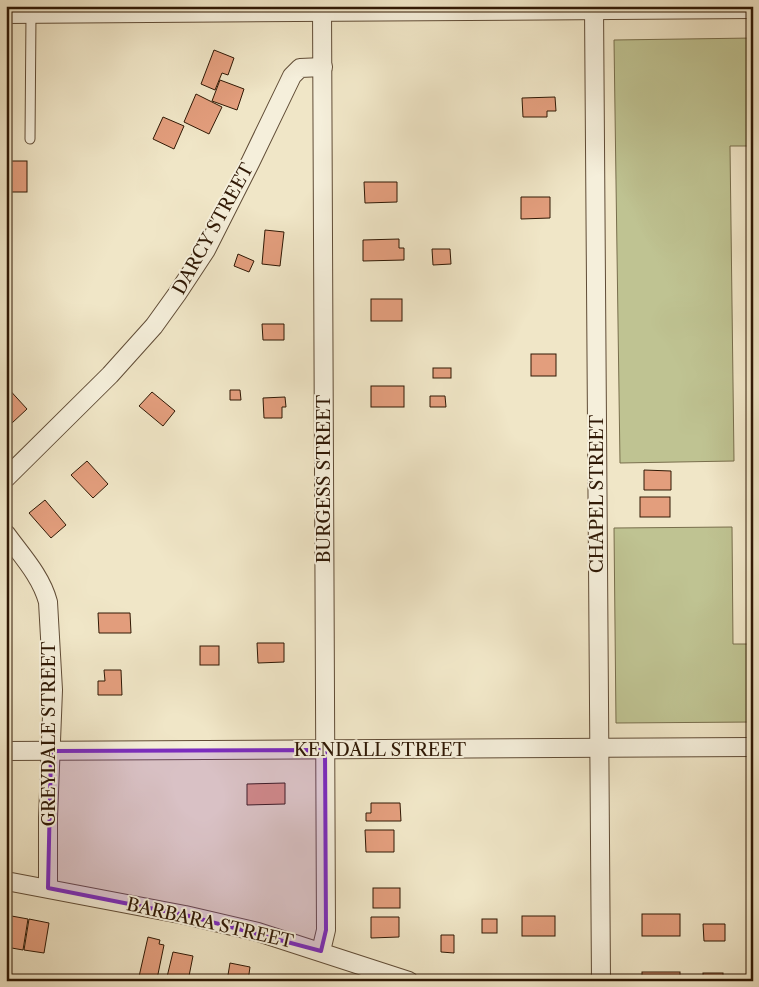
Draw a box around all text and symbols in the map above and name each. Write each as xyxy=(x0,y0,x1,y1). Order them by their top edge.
street label: DARCY STREET xyxy=(168,159,258,299)
street label: BURGESS STREET xyxy=(313,394,335,563)
street label: CHAPEL STREET xyxy=(586,414,608,573)
street label: GREYDALE STREET xyxy=(38,641,60,826)
street label: KENDALL STREET xyxy=(294,739,467,761)
street label: BARBARA STREET xyxy=(124,893,296,953)

